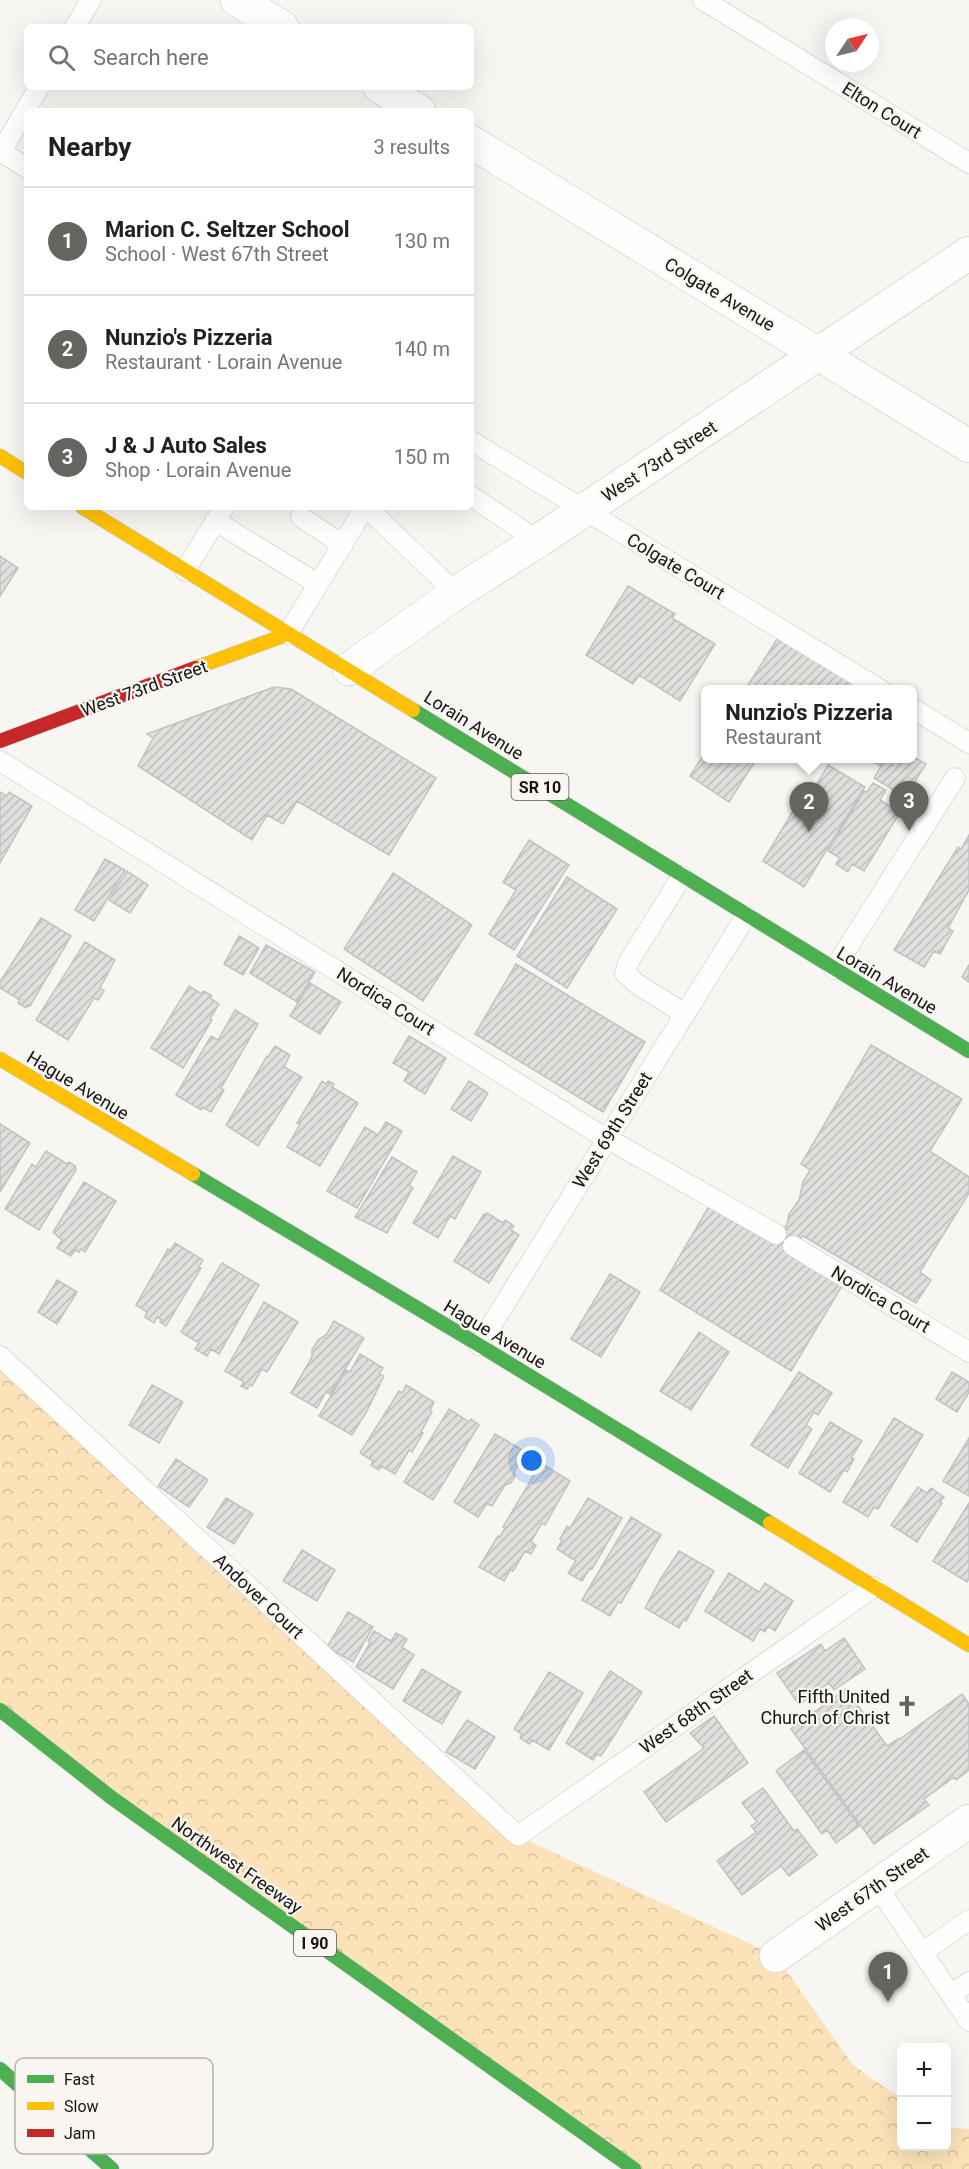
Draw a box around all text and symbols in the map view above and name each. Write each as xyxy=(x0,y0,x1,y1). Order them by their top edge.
north arrow xyxy=(825,18,879,72)
search box xyxy=(24,24,474,90)
icon: search xyxy=(45,41,78,74)
text: Search here xyxy=(93,45,209,70)
street label: Elton Court xyxy=(839,77,926,143)
text: Nearby xyxy=(48,132,131,162)
text: 3 results xyxy=(374,135,450,159)
text: Marion C. Seltzer School xyxy=(105,217,349,242)
text: 1 xyxy=(62,229,73,253)
text: 130 m xyxy=(394,229,450,253)
text: School · West 67th Street xyxy=(105,242,329,266)
street label: Colgate Avenue xyxy=(661,253,779,335)
text: Nunzio's Pizzeria xyxy=(105,325,273,350)
text: 2 xyxy=(62,337,73,361)
text: 140 m xyxy=(394,337,450,361)
text: Restaurant · Lorain Avenue xyxy=(105,350,342,374)
street label: West 73rd Street xyxy=(597,416,721,506)
text: J & J Auto Sales xyxy=(105,433,267,458)
text: 3 xyxy=(62,445,73,469)
text: 150 m xyxy=(394,445,450,469)
text: Shop · Lorain Avenue xyxy=(105,458,291,482)
street label: Colgate Court xyxy=(623,529,729,604)
street label: West 73rd Street xyxy=(78,655,210,721)
popup xyxy=(701,685,917,763)
street label: Lorain Avenue xyxy=(420,686,528,764)
text: Nunzio's Pizzeria xyxy=(725,700,893,725)
text: Restaurant xyxy=(725,725,822,749)
road number: SR 10 xyxy=(512,774,568,800)
pin: 2 xyxy=(790,782,828,832)
pin: 3 xyxy=(890,782,928,831)
street label: Lorain Avenue xyxy=(833,942,941,1018)
street label: Nordica Court xyxy=(333,963,439,1040)
street label: Hague Avenue xyxy=(23,1046,133,1124)
street label: West 69th Street xyxy=(568,1068,656,1192)
street label: Nordica Court xyxy=(828,1261,934,1337)
street label: Hague Avenue xyxy=(440,1295,550,1373)
your location xyxy=(517,1446,546,1475)
street label: Andover Court xyxy=(210,1549,308,1643)
street label: West 68th Street xyxy=(636,1664,757,1758)
place label: Fifth United Church of Christ xyxy=(760,1686,890,1728)
church icon: Fifth United Church of Christ xyxy=(895,1694,919,1718)
street label: Northwest Freeway xyxy=(168,1812,307,1918)
street label: West 67th Street xyxy=(812,1842,933,1936)
road number: I 90 xyxy=(294,1930,336,1956)
pin: 1 xyxy=(868,1952,908,2002)
map controls xyxy=(897,2043,951,2151)
button: + xyxy=(897,2043,951,2097)
legend xyxy=(15,2058,213,2154)
text: Fast xyxy=(64,2070,95,2089)
text: Slow xyxy=(64,2097,99,2116)
button: − xyxy=(897,2097,951,2151)
text: Jam xyxy=(64,2124,96,2143)

